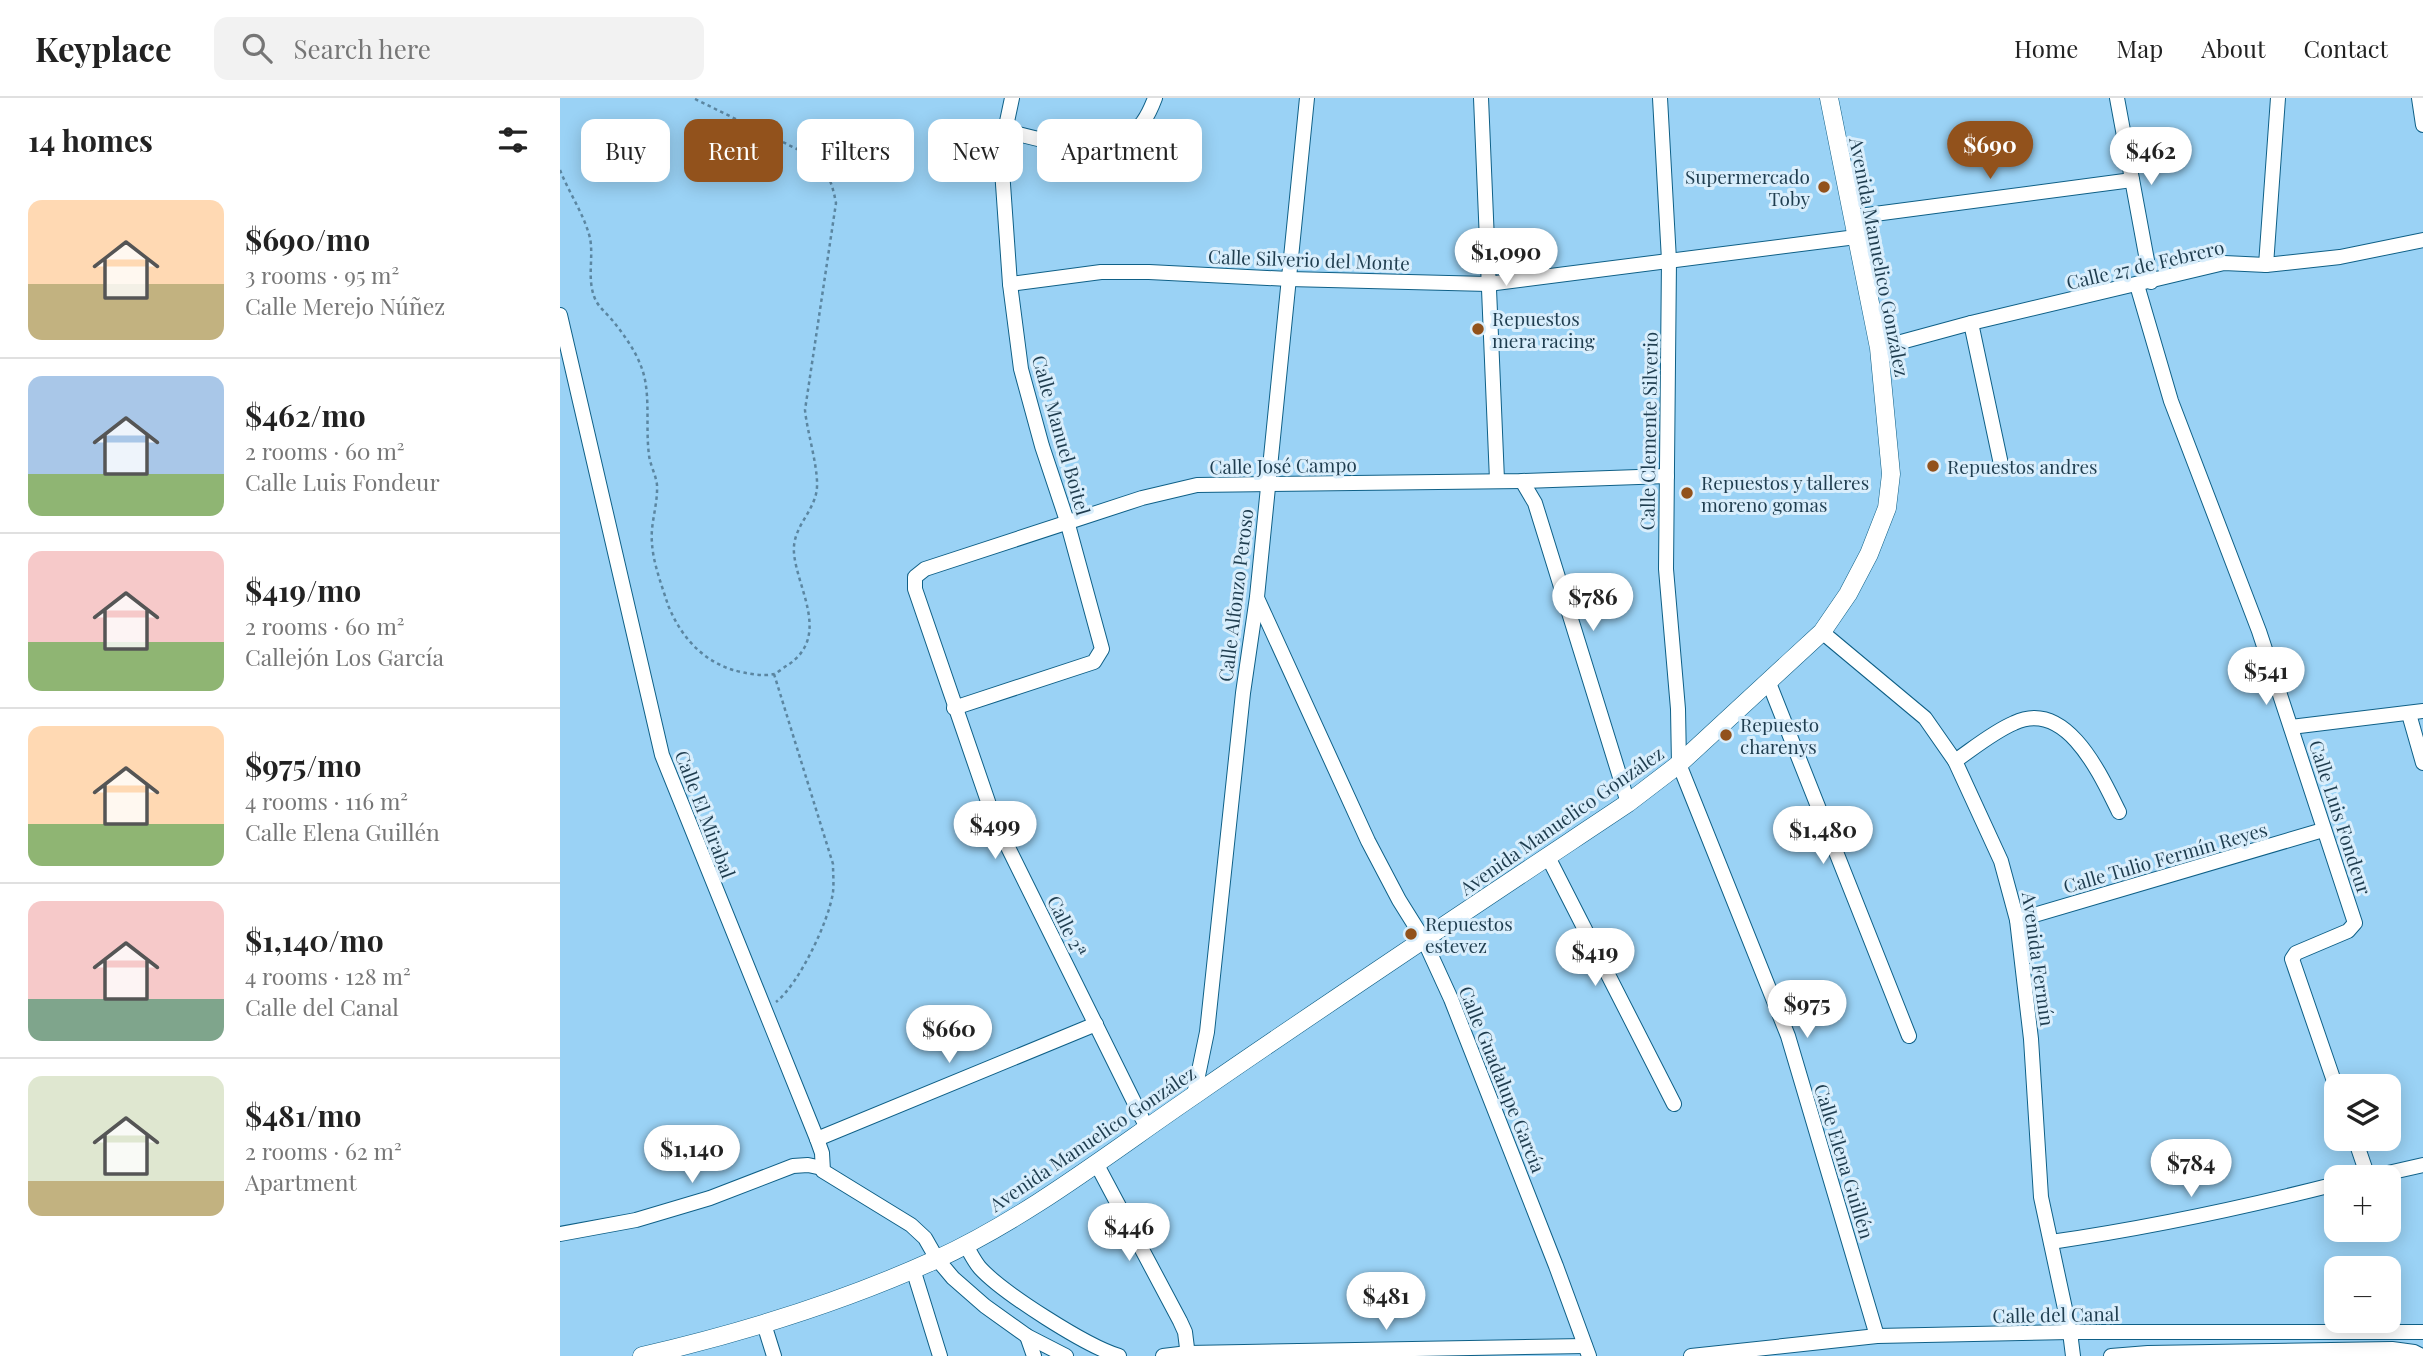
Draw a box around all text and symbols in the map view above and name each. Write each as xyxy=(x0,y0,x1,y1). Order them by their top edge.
search box xyxy=(214,17,704,80)
text: Keyplace xyxy=(35,26,172,70)
icon: search xyxy=(238,29,276,67)
text: Search here xyxy=(294,31,431,66)
text: Home xyxy=(2014,32,2078,64)
text: Map xyxy=(2116,32,2163,64)
text: About xyxy=(2201,32,2265,64)
text: Contact xyxy=(2303,32,2388,64)
chip: Buy xyxy=(581,119,670,182)
chip: Rent xyxy=(684,119,783,182)
chip: Filters xyxy=(797,119,914,182)
chip: New xyxy=(928,119,1023,182)
chip: Apartment xyxy=(1037,119,1202,182)
text: 14 homes xyxy=(28,120,153,160)
icon: filters xyxy=(494,121,532,159)
pin: $690 xyxy=(1949,122,2031,181)
pin: $462 xyxy=(2110,127,2192,187)
text: $690 xyxy=(1963,128,2017,159)
street label: Avenida Manuelico González xyxy=(1844,134,1916,379)
text: $462 xyxy=(2126,134,2176,165)
place label: Supermercado Toby xyxy=(1685,163,1810,211)
marker: Supermercado Toby xyxy=(1816,179,1832,195)
text: $690/mo xyxy=(245,219,370,259)
icon: home xyxy=(84,228,168,312)
pin: $1,090 xyxy=(1449,228,1563,288)
street label: Calle 27 de Febrero xyxy=(2064,233,2226,295)
text: $1,090 xyxy=(1471,235,1541,266)
street label: Calle Silverio del Monte xyxy=(1208,242,1410,276)
text: 3 rooms · 95 m² xyxy=(245,259,399,290)
text: Calle Merejo Núñez xyxy=(245,290,445,321)
place label: Repuestos mera racing xyxy=(1492,305,1595,353)
marker: Repuestos mera racing xyxy=(1470,321,1486,337)
street label: Calle Clemente Silverio xyxy=(1633,331,1663,531)
street label: Calle Manuel Boitel xyxy=(1027,352,1097,519)
text: $462/mo xyxy=(245,395,366,435)
icon: home xyxy=(84,404,168,488)
text: 2 rooms · 60 m² xyxy=(245,435,405,466)
street label: Calle José Campo xyxy=(1209,451,1357,479)
place label: Repuestos andres xyxy=(1947,453,2098,479)
marker: Repuestos andres xyxy=(1925,458,1941,474)
text: Calle Luis Fondeur xyxy=(245,466,440,497)
place label: Repuestos y talleres moreno gomas xyxy=(1701,469,1869,517)
marker: Repuestos y talleres moreno gomas xyxy=(1679,485,1695,501)
street label: Calle Alfonzo Peroso xyxy=(1211,507,1259,683)
text: $419/mo xyxy=(245,570,361,610)
pin: $786 xyxy=(1552,574,1634,633)
icon: home xyxy=(84,579,168,663)
text: $786 xyxy=(1568,580,1618,611)
text: 2 rooms · 60 m² xyxy=(245,610,405,641)
text: Callejón Los García xyxy=(245,641,444,672)
pin: $541 xyxy=(2225,648,2307,707)
text: $541 xyxy=(2244,654,2288,685)
place label: Repuesto charenys xyxy=(1740,711,1819,759)
marker: Repuesto charenys xyxy=(1718,727,1734,743)
street label: Calle Luis Fondeur xyxy=(2304,737,2378,898)
street label: Avenida Manuelico González xyxy=(1453,740,1668,901)
text: $975/mo xyxy=(245,745,361,785)
street label: Calle El Mirabal xyxy=(670,746,743,882)
icon: home xyxy=(84,754,168,838)
text: 4 rooms · 116 m² xyxy=(245,785,408,816)
pin: $499 xyxy=(954,802,1036,861)
pin: $1,480 xyxy=(1766,806,1880,866)
text: $499 xyxy=(970,808,1020,839)
text: $1,480 xyxy=(1789,813,1857,844)
street label: Calle Tulio Fermín Reyes xyxy=(2060,815,2270,899)
text: Calle Elena Guillén xyxy=(245,816,440,847)
street label: Avenida Fermín xyxy=(2017,889,2061,1028)
street label: Calle 2ª xyxy=(1042,891,1094,961)
place label: Repuestos estevez xyxy=(1425,910,1513,958)
text: $1,140/mo xyxy=(245,920,384,960)
marker: Repuestos estevez xyxy=(1403,926,1419,942)
pin: $419 xyxy=(1554,928,1636,988)
icon: home xyxy=(84,929,168,1013)
text: $419 xyxy=(1572,935,1618,966)
text: 4 rooms · 128 m² xyxy=(245,960,411,991)
pin: $975 xyxy=(1766,981,1848,1040)
street label: Calle Guadalupe García xyxy=(1454,982,1552,1177)
text: $975 xyxy=(1784,987,1830,1018)
text: Calle del Canal xyxy=(245,991,399,1022)
pin: $660 xyxy=(908,1006,990,1065)
text: $660 xyxy=(922,1012,976,1043)
street label: Avenida Manuelico González xyxy=(983,1059,1200,1217)
map controls xyxy=(2324,1074,2401,1333)
button: layers xyxy=(2324,1074,2401,1151)
street label: Calle Elena Guillén xyxy=(1809,1080,1881,1242)
text: $481/mo xyxy=(245,1095,362,1135)
icon: home xyxy=(84,1104,168,1188)
pin: $1,140 xyxy=(635,1126,749,1185)
text: $1,140 xyxy=(660,1132,724,1163)
text: 2 rooms · 62 m² xyxy=(245,1135,402,1166)
pin: $784 xyxy=(2150,1140,2232,1199)
text: $784 xyxy=(2167,1146,2215,1177)
button: + xyxy=(2324,1165,2401,1242)
text: Apartment xyxy=(245,1166,357,1197)
pin: $446 xyxy=(1088,1204,1170,1263)
text: $446 xyxy=(1104,1210,1154,1241)
button: − xyxy=(2324,1256,2401,1333)
pin: $481 xyxy=(1345,1272,1427,1332)
text: $481 xyxy=(1362,1279,1410,1310)
street label: Calle del Canal xyxy=(1992,1300,2120,1328)

